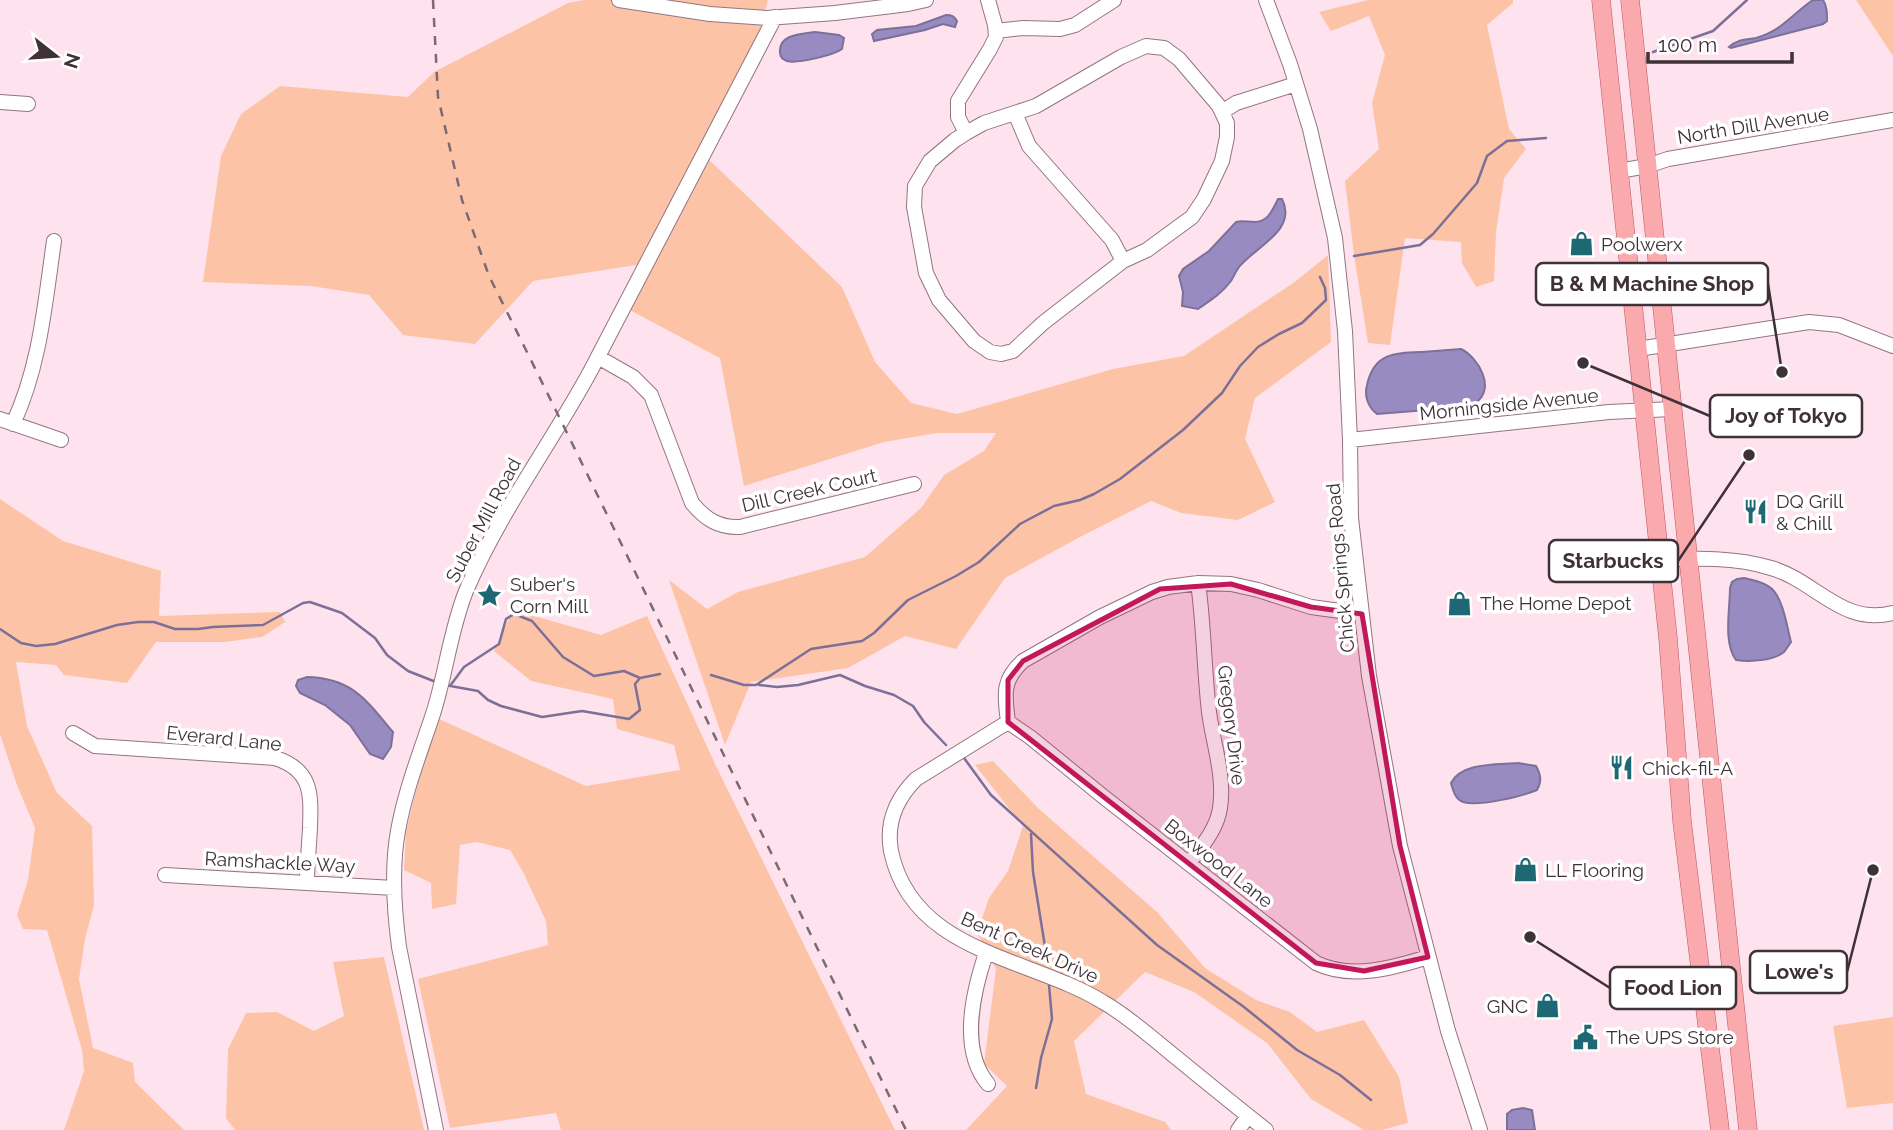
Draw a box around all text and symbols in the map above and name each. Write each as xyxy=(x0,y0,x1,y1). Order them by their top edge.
north arrow xyxy=(21,21,91,91)
scale bar xyxy=(1648,21,1792,65)
text: 100 m xyxy=(1658,32,1717,57)
text: N xyxy=(60,51,85,71)
street label: North Dill Avenue xyxy=(1676,102,1830,148)
shop icon: Poolwerx xyxy=(1567,230,1595,258)
place label: Poolwerx xyxy=(1601,233,1683,255)
callout: B & M Machine Shop xyxy=(1536,263,1768,305)
text: B & M Machine Shop xyxy=(1550,271,1754,296)
street label: Morningside Avenue xyxy=(1418,384,1600,424)
callout: Joy of Tokyo xyxy=(1710,395,1862,437)
text: Joy of Tokyo xyxy=(1725,403,1847,428)
street label: Suber Mill Road xyxy=(441,454,525,586)
street label: Dill Creek Court xyxy=(739,464,879,516)
street label: Chick Springs Road xyxy=(1322,482,1358,654)
place label: DQ Grill & Chill xyxy=(1776,490,1844,534)
restaurant icon: DQ Grill & Chill xyxy=(1742,498,1770,526)
callout: Starbucks xyxy=(1549,540,1678,582)
text: Starbucks xyxy=(1562,548,1664,573)
place label: Suber's Corn Mill xyxy=(510,573,589,617)
place icon: Suber's Corn Mill xyxy=(476,581,504,609)
shop icon: The Home Depot xyxy=(1446,589,1474,617)
place label: The Home Depot xyxy=(1480,592,1632,614)
street label: Gregory Drive xyxy=(1214,664,1250,786)
street label: Everard Lane xyxy=(165,721,283,755)
restaurant icon: Chick-fil-A xyxy=(1608,754,1636,782)
place label: Chick-fil-A xyxy=(1642,757,1733,779)
street label: Boxwood Lane xyxy=(1161,814,1277,912)
street label: Ramshackle Way xyxy=(204,847,356,877)
shop icon: LL Flooring xyxy=(1511,856,1539,884)
place label: LL Flooring xyxy=(1545,859,1644,881)
street label: Bent Creek Drive xyxy=(958,907,1102,987)
callout: Lowe's xyxy=(1750,951,1847,993)
text: Lowe's xyxy=(1764,959,1834,984)
callout: Food Lion xyxy=(1610,967,1736,1009)
text: Food Lion xyxy=(1624,975,1722,1000)
shop icon: GNC xyxy=(1534,992,1562,1020)
place label: GNC xyxy=(1487,995,1528,1017)
public building icon: The UPS Store xyxy=(1572,1023,1600,1051)
place label: The UPS Store xyxy=(1606,1026,1734,1048)

